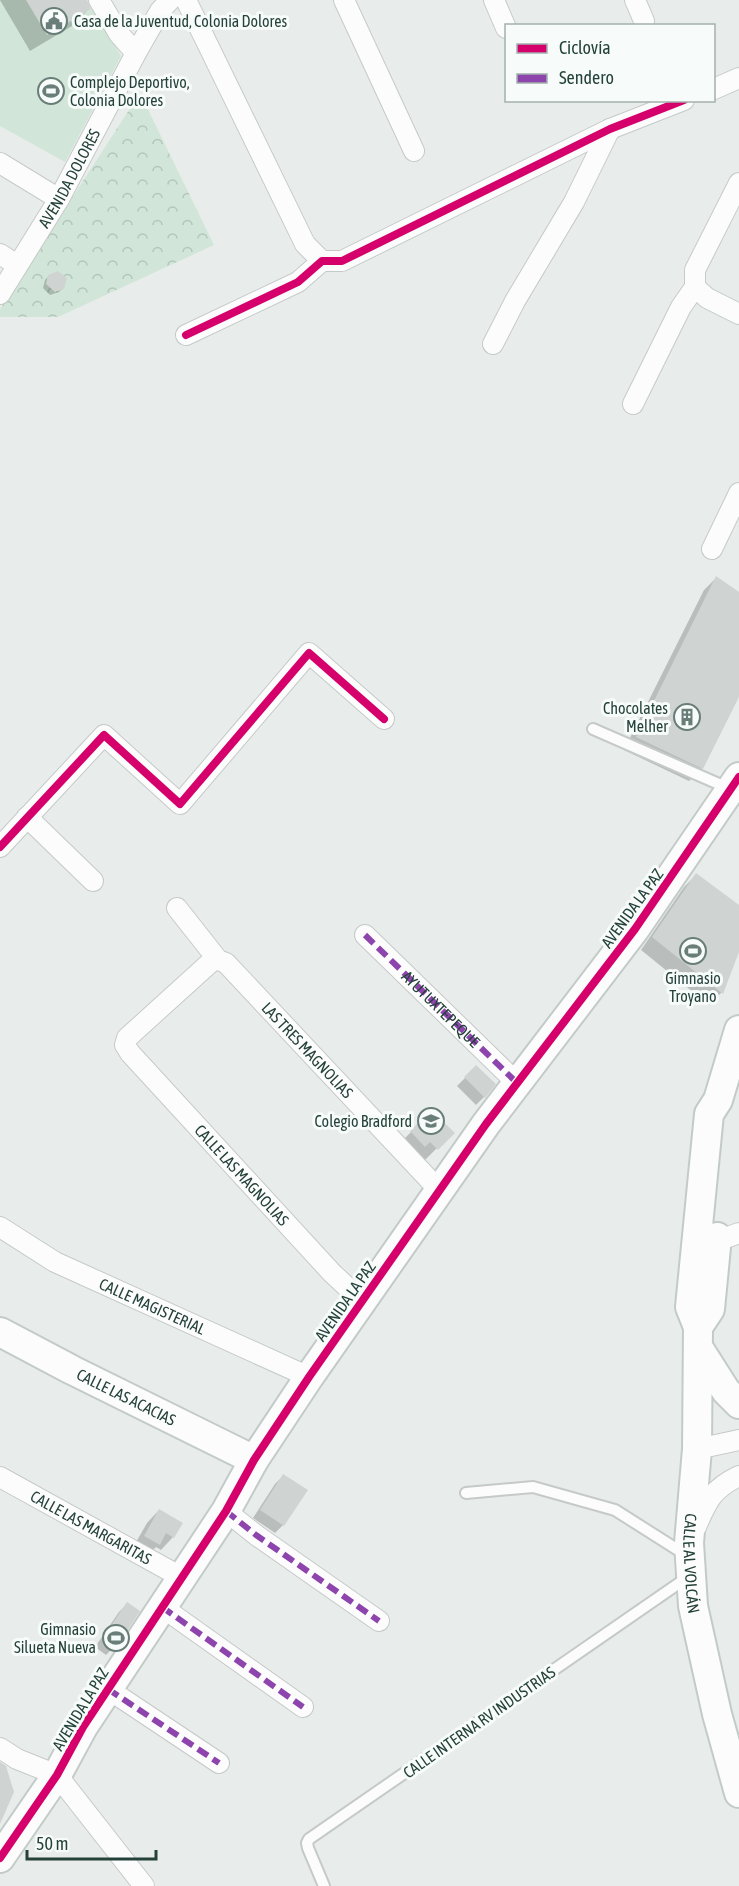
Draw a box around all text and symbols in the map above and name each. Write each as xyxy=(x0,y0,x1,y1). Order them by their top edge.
public building icon: Casa de la Juventud, Colonia Dolores xyxy=(39,6,69,36)
place label: Casa de la Juventud, Colonia Dolores xyxy=(74,12,288,30)
legend xyxy=(505,24,715,102)
text: Ciclovía xyxy=(559,37,611,58)
text: Sendero xyxy=(559,67,614,88)
place label: Complejo Deportivo, Colonia Dolores xyxy=(70,73,190,109)
sports icon: Complejo Deportivo, Colonia Dolores xyxy=(36,76,66,106)
street label: AVENIDA DOLORES xyxy=(35,125,104,231)
place label: Chocolates Melher xyxy=(603,699,668,735)
building icon: Chocolates Melher xyxy=(672,702,702,732)
street label: AVENIDA LA PAZ xyxy=(597,865,667,951)
sports icon: Gimnasio Troyano xyxy=(678,936,708,966)
street label: AYUTUXTEPEQUE xyxy=(398,967,484,1051)
place label: Gimnasio Troyano xyxy=(665,969,721,1006)
street label: LAS TRES MAGNOLIAS xyxy=(258,998,357,1102)
school or university icon: Colegio Bradford xyxy=(416,1106,446,1136)
place label: Colegio Bradford xyxy=(314,1112,412,1131)
street label: CALLE LAS MAGNOLIAS xyxy=(191,1121,293,1229)
street label: AVENIDA LA PAZ xyxy=(311,1258,379,1344)
street label: CALLE MAGISTERIAL xyxy=(96,1274,209,1338)
street label: CALLE LAS ACACIAS xyxy=(74,1365,179,1429)
street label: CALLE LAS MARGARITAS xyxy=(27,1487,155,1568)
street label: CALLE AL VOLCÁN xyxy=(680,1513,703,1615)
place label: Gimnasio Silueta Nueva xyxy=(14,1620,96,1656)
sports icon: Gimnasio Silueta Nueva xyxy=(101,1623,131,1653)
street label: CALLE INTERNA RV INDUSTRIAS xyxy=(400,1662,559,1781)
street label: AVENIDA LA PAZ xyxy=(48,1664,112,1754)
scale bar xyxy=(27,1823,156,1861)
text: 50 m xyxy=(36,1833,68,1854)

